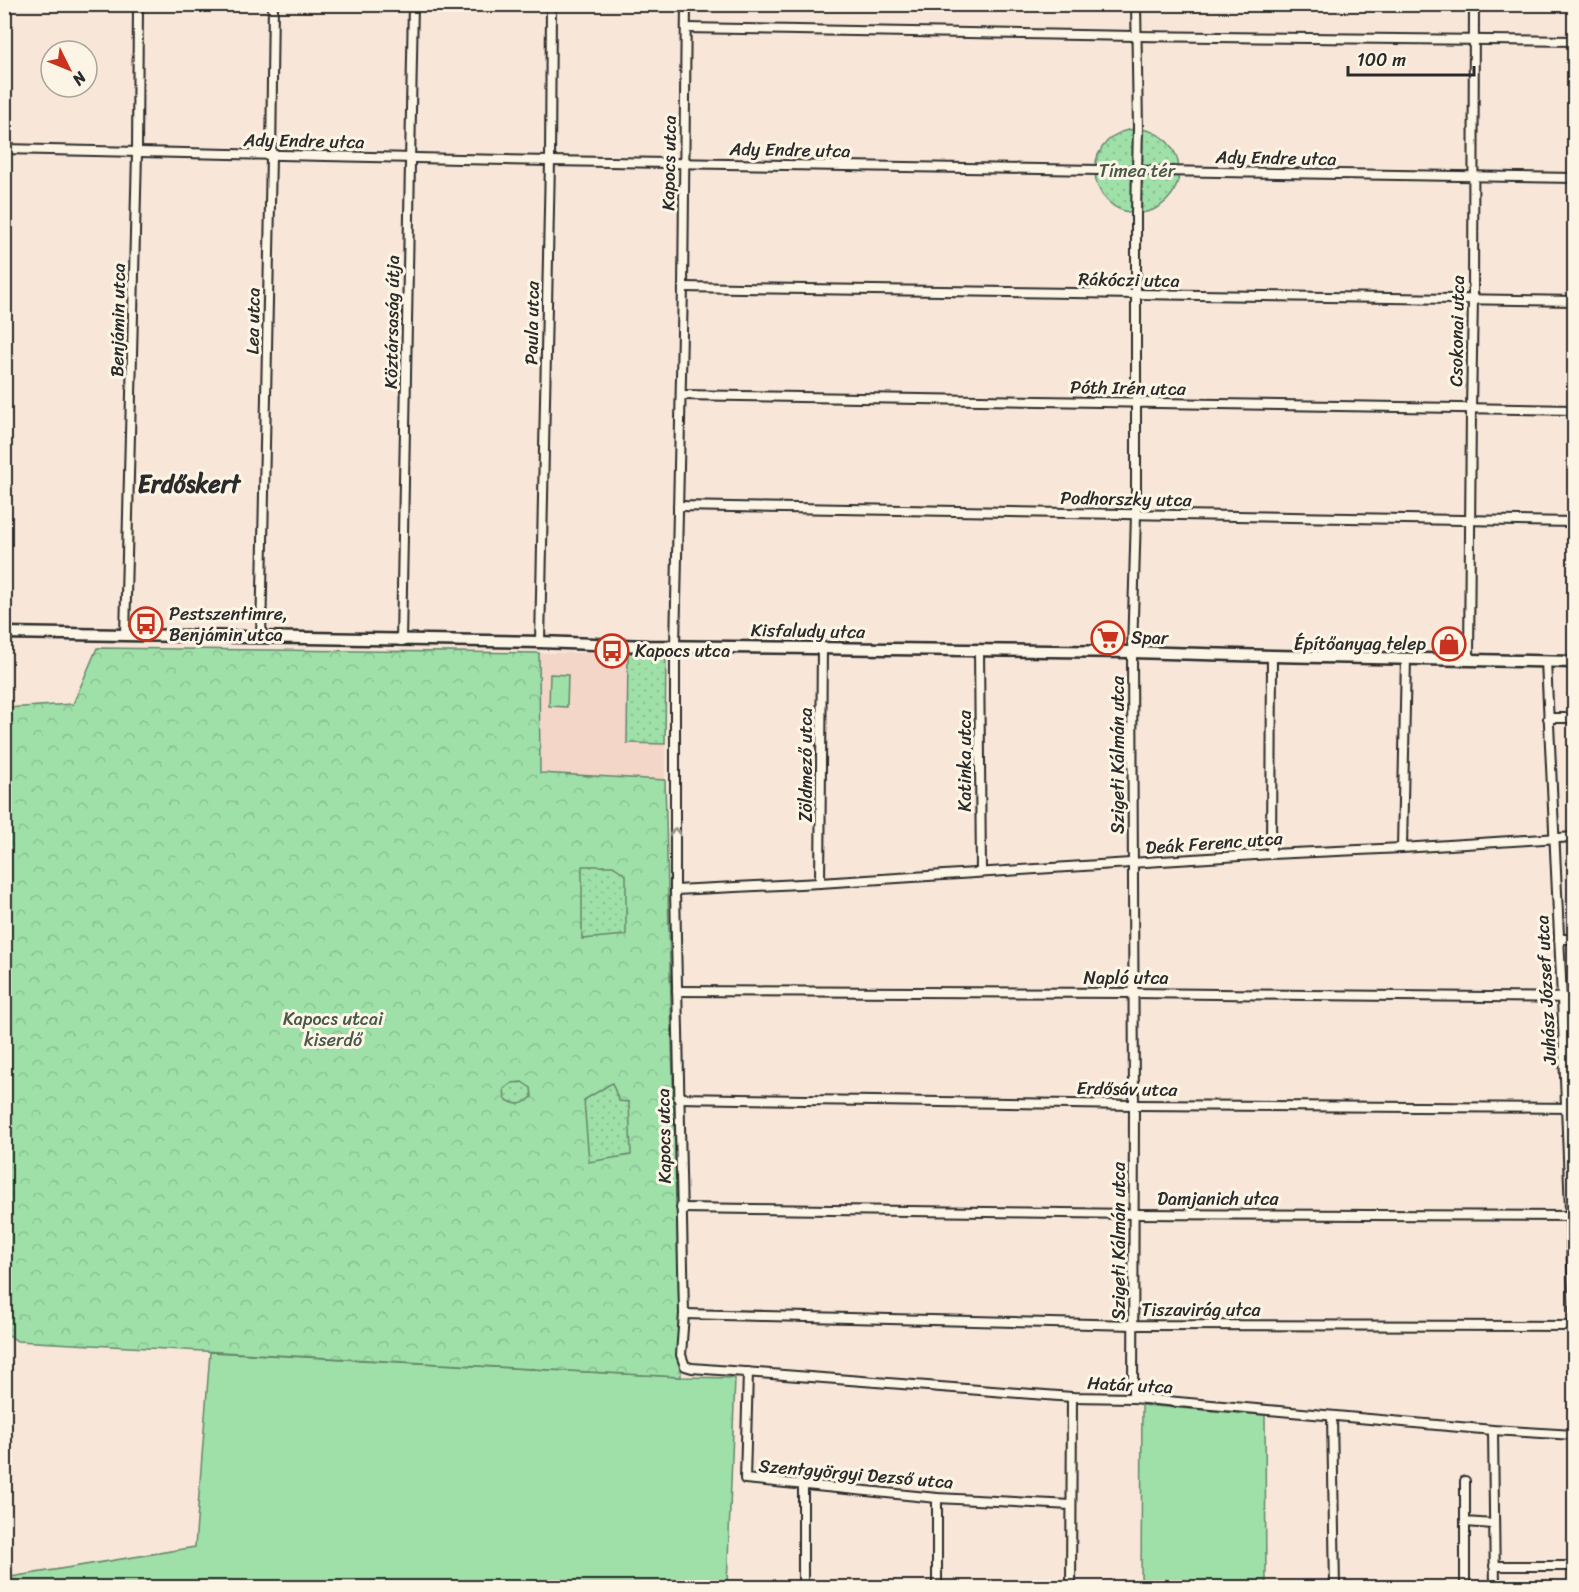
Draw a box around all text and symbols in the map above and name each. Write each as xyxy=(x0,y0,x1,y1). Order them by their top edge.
north arrow xyxy=(39,39,99,99)
scale bar xyxy=(1348,39,1474,77)
text: 100 m xyxy=(1357,44,1406,76)
text: N xyxy=(65,64,95,93)
street label: Kapocs utca xyxy=(652,115,686,211)
street label: Ady Endre utca xyxy=(242,124,365,158)
street label: Ady Endre utca xyxy=(728,133,851,167)
street label: Ady Endre utca xyxy=(1214,141,1337,175)
park label: Tímea tér xyxy=(1099,155,1177,187)
street label: Köztársaság útja xyxy=(375,255,409,389)
street label: Benjámin utca xyxy=(101,263,135,377)
street label: Rákóczi utca xyxy=(1078,263,1180,297)
street label: Csokonai utca xyxy=(1440,275,1474,387)
street label: Paula utca xyxy=(515,280,549,365)
street label: Lea utca xyxy=(236,287,270,355)
street label: Póth Irén utca xyxy=(1070,371,1187,405)
district label: Erdőskert xyxy=(138,463,242,505)
street label: Podhorszky utca xyxy=(1060,482,1193,516)
place label: Pestszentimre, Benjámin utca xyxy=(169,598,288,651)
bus stop icon: Pestszentimre, Benjámin utca xyxy=(128,606,164,642)
street label: Kisfaludy utca xyxy=(751,614,866,648)
supermarket icon: Spar xyxy=(1090,620,1126,656)
place label: Spar xyxy=(1131,622,1170,654)
shop icon: Építőanyag telep xyxy=(1431,626,1467,662)
place label: Építőanyag telep xyxy=(1294,628,1426,660)
bus stop icon: Kapocs utca xyxy=(594,633,630,669)
place label: Kapocs utca xyxy=(635,635,730,667)
street label: Szigeti Kálmán utca xyxy=(1102,675,1134,834)
street label: Zöldmező utca xyxy=(790,708,822,822)
street label: Katinka utca xyxy=(949,709,981,812)
street label: Deák Ferenc utca xyxy=(1144,822,1285,864)
one-way arrow xyxy=(669,827,681,836)
street label: Juhász József utca xyxy=(1526,914,1566,1067)
street label: Napló utca xyxy=(1084,962,1168,994)
park label: Kapocs utcai kiserdő xyxy=(283,1003,384,1056)
street label: Erdősáv utca xyxy=(1076,1072,1179,1106)
street label: Kapocs utca xyxy=(647,1088,681,1184)
street label: Szigeti Kálmán utca xyxy=(1103,1161,1135,1320)
street label: Damjanich utca xyxy=(1157,1183,1280,1215)
street label: Tiszavirág utca xyxy=(1141,1294,1262,1326)
street label: Határ utca xyxy=(1086,1367,1174,1403)
street label: Szentgyörgyi Dezső utca xyxy=(757,1450,955,1498)

